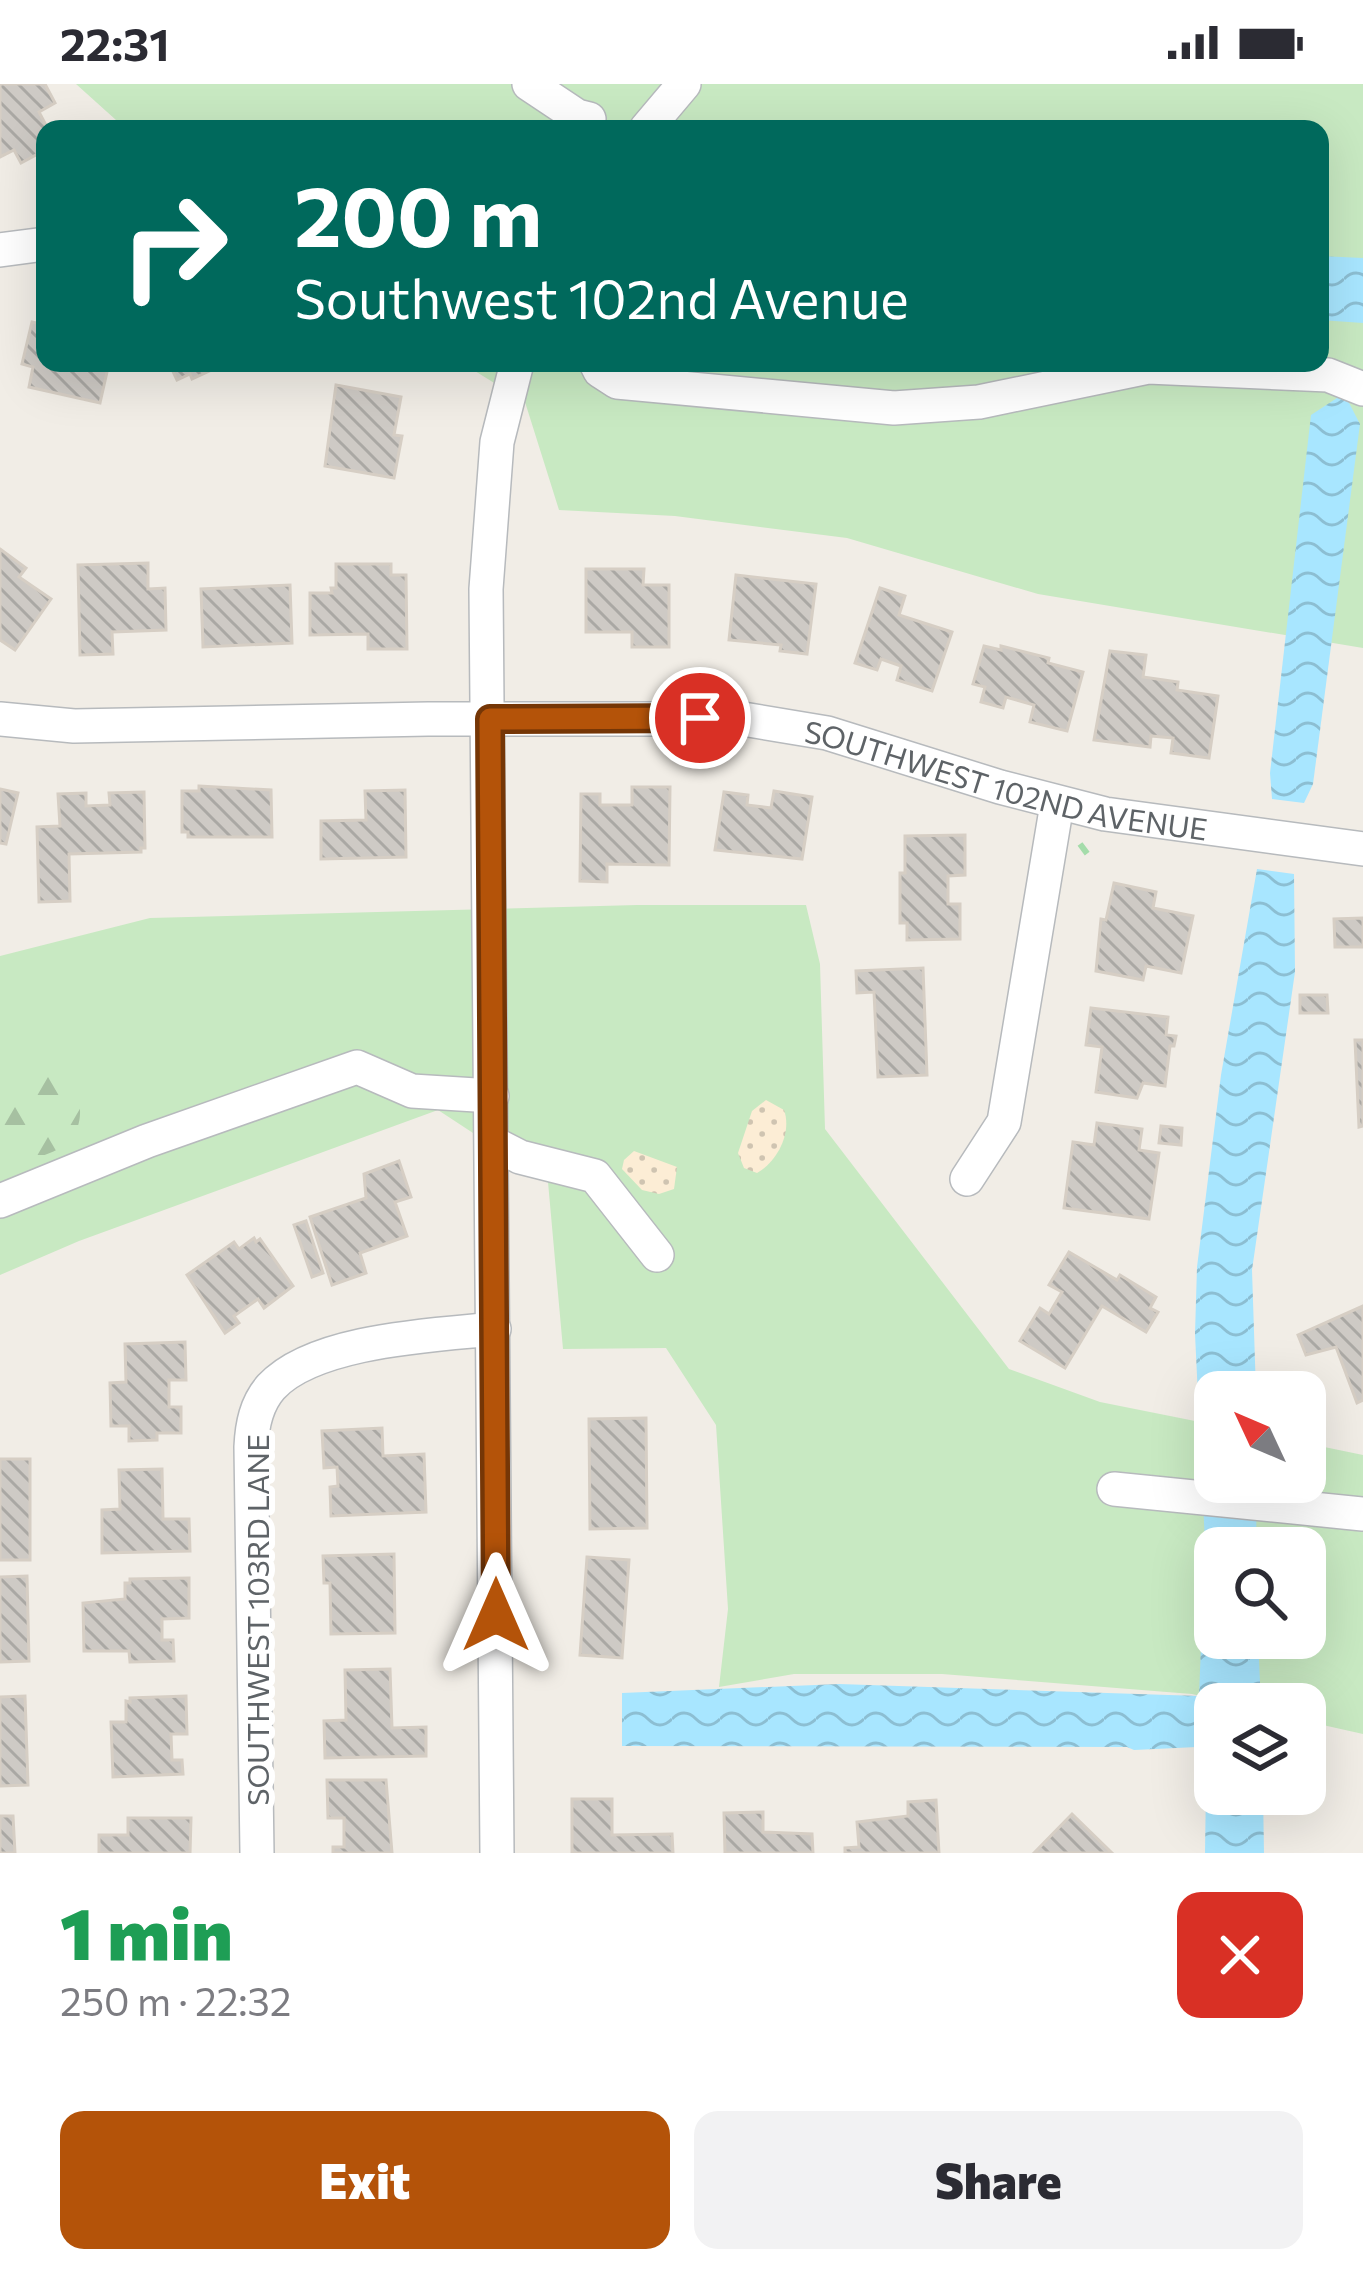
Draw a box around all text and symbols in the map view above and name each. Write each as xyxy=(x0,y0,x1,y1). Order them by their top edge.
text: 22:31 xyxy=(60,15,170,70)
text: 200 m xyxy=(294,162,542,264)
icon: right xyxy=(96,168,252,324)
text: Southwest 102nd Avenue xyxy=(294,264,909,330)
pin xyxy=(649,667,751,769)
icon: arrive xyxy=(667,685,733,751)
street label: SOUTHWEST 102ND AVENUE xyxy=(802,711,1210,846)
north arrow xyxy=(1194,1371,1326,1503)
map controls xyxy=(1194,1371,1326,1815)
street label: SOUTHWEST 103RD LANE xyxy=(238,1434,275,1806)
button: search xyxy=(1194,1527,1326,1659)
position arrow xyxy=(433,1552,559,1678)
button: layers xyxy=(1194,1683,1326,1815)
text: 1 min xyxy=(60,1887,233,1975)
button: close xyxy=(1177,1892,1303,2018)
text: 250 m · 22:32 xyxy=(60,1976,291,2024)
button: Exit xyxy=(60,2111,670,2249)
button: Share xyxy=(694,2111,1303,2249)

